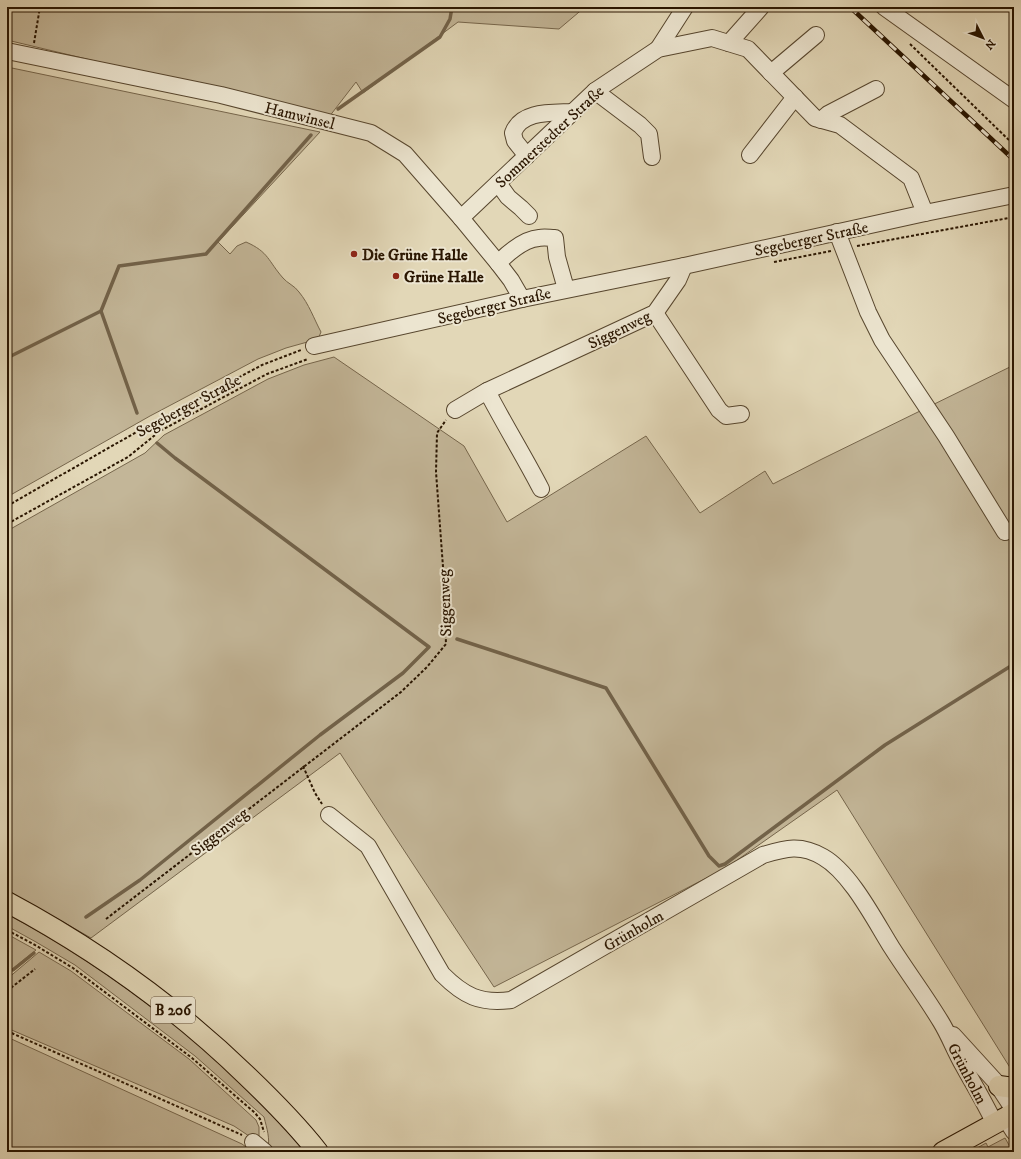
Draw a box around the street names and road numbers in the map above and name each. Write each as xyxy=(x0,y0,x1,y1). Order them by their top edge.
street label: Sommerstedter Straße xyxy=(491,81,609,192)
street label: Hamwinsel xyxy=(263,98,337,134)
street label: Segeberger Straße xyxy=(752,217,870,261)
street label: Segeberger Straße xyxy=(436,283,553,329)
street label: Siggenweg xyxy=(585,306,654,354)
street label: Segeberger Straße xyxy=(133,370,245,442)
street label: Siggenweg xyxy=(434,569,456,637)
street label: Siggenweg xyxy=(187,803,253,860)
street label: Grünholm xyxy=(600,906,667,956)
road number: B 206 xyxy=(151,997,195,1023)
street label: Grünholm xyxy=(943,1040,991,1107)

